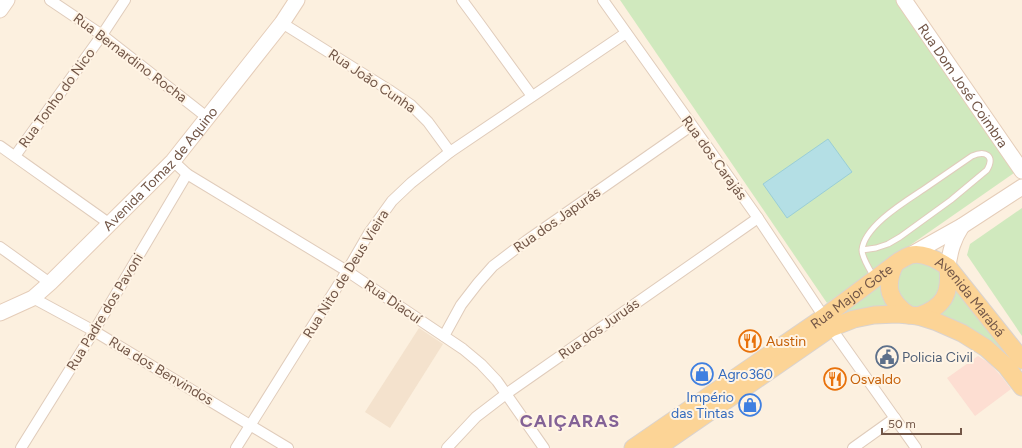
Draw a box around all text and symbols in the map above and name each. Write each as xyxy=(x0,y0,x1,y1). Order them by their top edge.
street label: Rua Bernardino Rocha xyxy=(70,10,190,106)
street label: Rua Dom José Coimbra xyxy=(914,20,1012,151)
street label: Rua Tonho do Nico xyxy=(15,45,99,151)
street label: Rua João Cunha xyxy=(325,45,419,117)
street label: Avenida Tomaz de Aquino xyxy=(99,103,221,234)
street label: Rua dos Carajás xyxy=(678,113,750,203)
street label: Rua dos Japurás xyxy=(510,184,604,256)
street label: Rua Nito de Deus Vieira xyxy=(300,207,392,341)
street label: Rua Padre dos Pavoni xyxy=(63,250,147,374)
street label: Avenida Marabá xyxy=(932,253,1009,340)
street label: Rua Major Gote xyxy=(807,260,896,332)
street label: Rua Diacuí xyxy=(361,277,426,328)
street label: Rua dos Juruás xyxy=(555,295,643,363)
restaurant icon: Austin xyxy=(737,328,763,354)
street label: Rua dos Benvindos xyxy=(106,333,216,409)
place label: Austin xyxy=(766,333,806,350)
public building icon: Policia Civil xyxy=(874,344,900,370)
place label: Policia Civil xyxy=(902,349,973,366)
shop icon: Agro360 xyxy=(689,361,715,387)
place label: Agro360 xyxy=(718,366,773,383)
restaurant icon: Osvaldo xyxy=(822,366,848,392)
place label: Osvaldo xyxy=(850,371,901,388)
place label: Império das Tintas xyxy=(671,389,734,422)
shop icon: Império das Tintas xyxy=(737,392,763,418)
district label: CAIÇARAS xyxy=(520,410,620,432)
scale bar xyxy=(882,410,961,436)
text: 50 m xyxy=(888,417,916,431)

